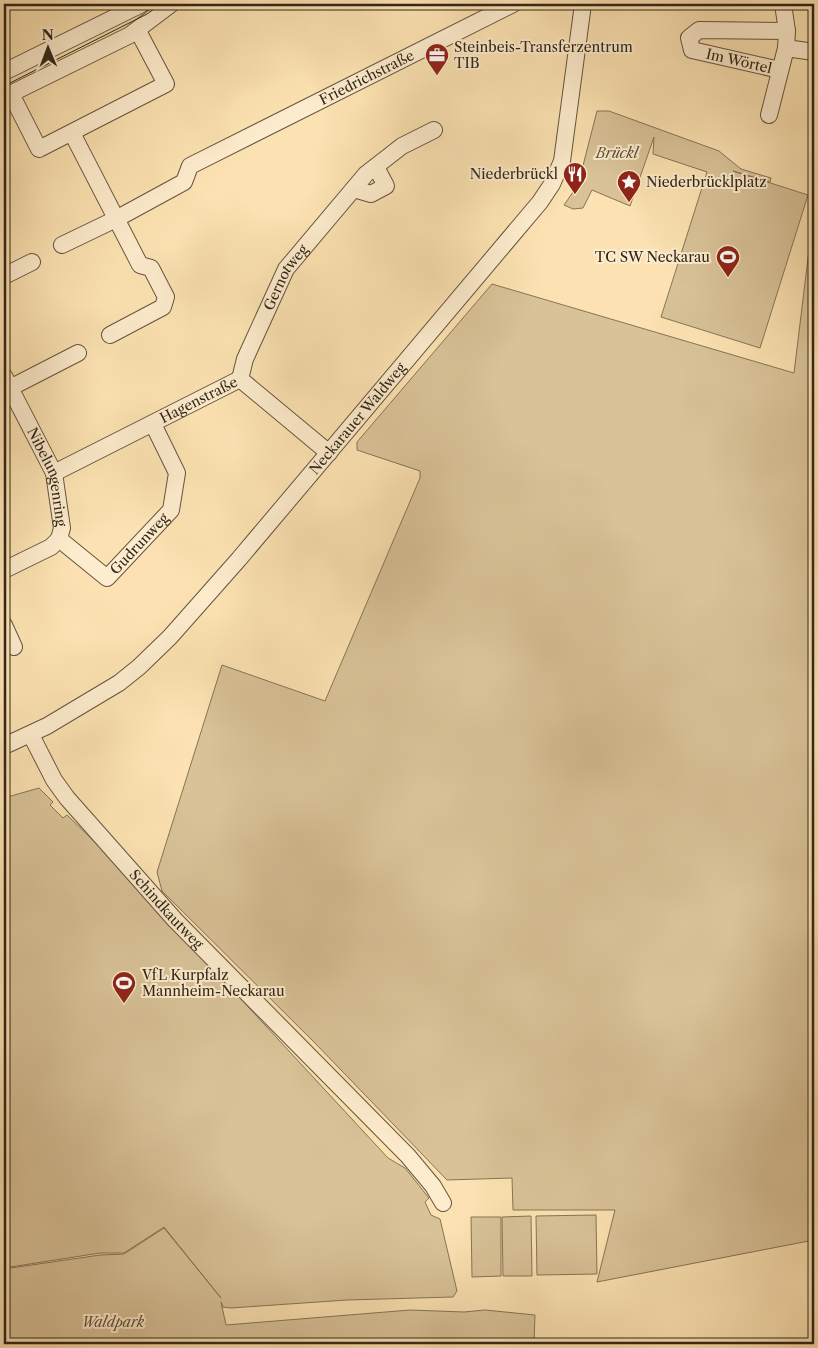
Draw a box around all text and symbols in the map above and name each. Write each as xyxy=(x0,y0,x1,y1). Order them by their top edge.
north arrow xyxy=(22,22,72,72)
text: N xyxy=(42,26,54,44)
place label: Steinbeis-Transferzentrum TIB xyxy=(454,38,633,72)
office icon: Steinbeis-Transferzentrum TIB xyxy=(424,42,450,76)
street label: Im Wörtel xyxy=(704,45,774,77)
street label: Friedrichstraße xyxy=(316,46,417,109)
park label: Brückl xyxy=(595,144,640,162)
restaurant icon: Niederbrückl xyxy=(562,161,588,195)
place label: Niederbrückl xyxy=(470,165,558,183)
place icon: Niederbrücklplatz xyxy=(616,169,642,203)
place label: Niederbrücklplatz xyxy=(646,173,767,191)
street label: Gernotweg xyxy=(259,240,312,313)
sports icon: TC SW Neckarau xyxy=(715,244,741,278)
place label: TC SW Neckarau xyxy=(595,248,710,266)
street label: Neckarauer Waldweg xyxy=(305,358,410,478)
street label: Hagenstraße xyxy=(157,373,241,427)
street label: Nibelungenring xyxy=(23,424,71,528)
street label: Gudrunweg xyxy=(106,509,173,578)
street label: Schindkautweg xyxy=(126,866,208,953)
place label: VfL Kurpfalz Mannheim-Neckarau xyxy=(141,966,285,1000)
sports icon: VfL Kurpfalz Mannheim-Neckarau xyxy=(111,970,137,1004)
park label: Waldpark xyxy=(82,1313,145,1331)

